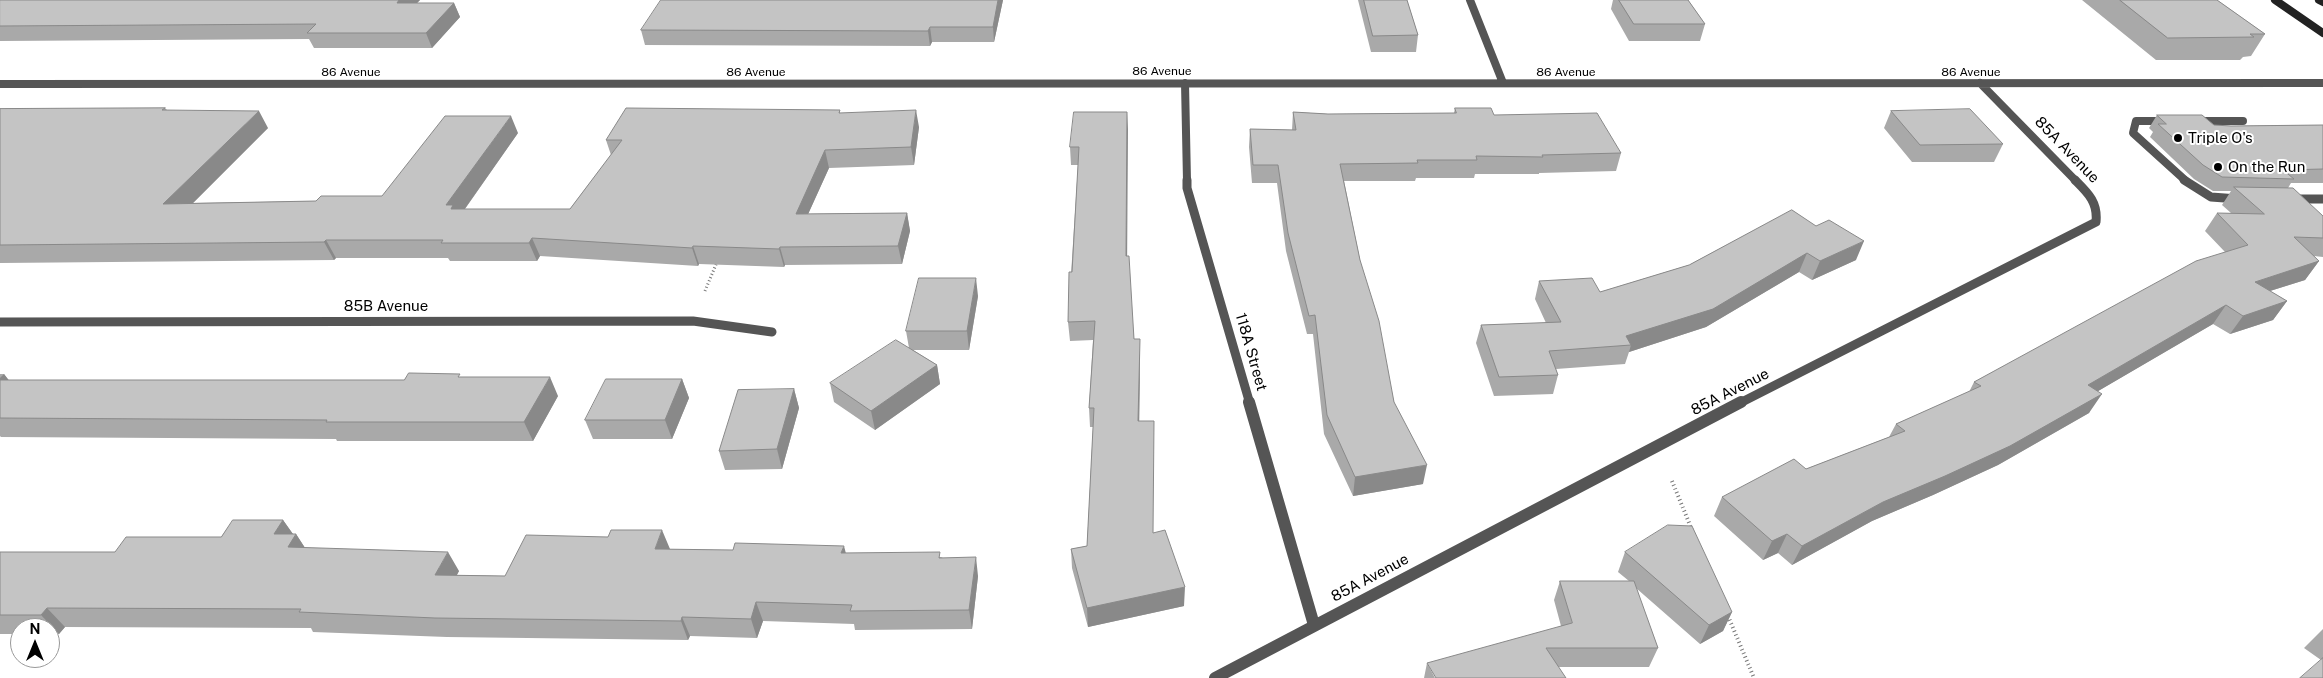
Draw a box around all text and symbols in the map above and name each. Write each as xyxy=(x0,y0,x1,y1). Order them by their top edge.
street label: 86 Avenue xyxy=(1132,64,1192,78)
street label: 86 Avenue xyxy=(321,65,381,79)
street label: 86 Avenue xyxy=(726,65,786,79)
street label: 86 Avenue xyxy=(1536,65,1596,79)
street label: 86 Avenue xyxy=(1941,65,2001,79)
street label: 85A Avenue xyxy=(2031,113,2103,187)
place label: Triple O's xyxy=(2188,129,2253,147)
marker: Triple O's xyxy=(2172,132,2184,144)
place label: On the Run xyxy=(2228,158,2305,176)
marker: On the Run xyxy=(2212,161,2224,173)
street label: 85B Avenue xyxy=(344,297,428,315)
street label: 118A Street xyxy=(1231,311,1271,393)
street label: 85A Avenue xyxy=(1688,365,1772,419)
street label: 85A Avenue xyxy=(1328,550,1412,606)
north arrow xyxy=(10,618,60,668)
text: N xyxy=(30,621,40,637)

